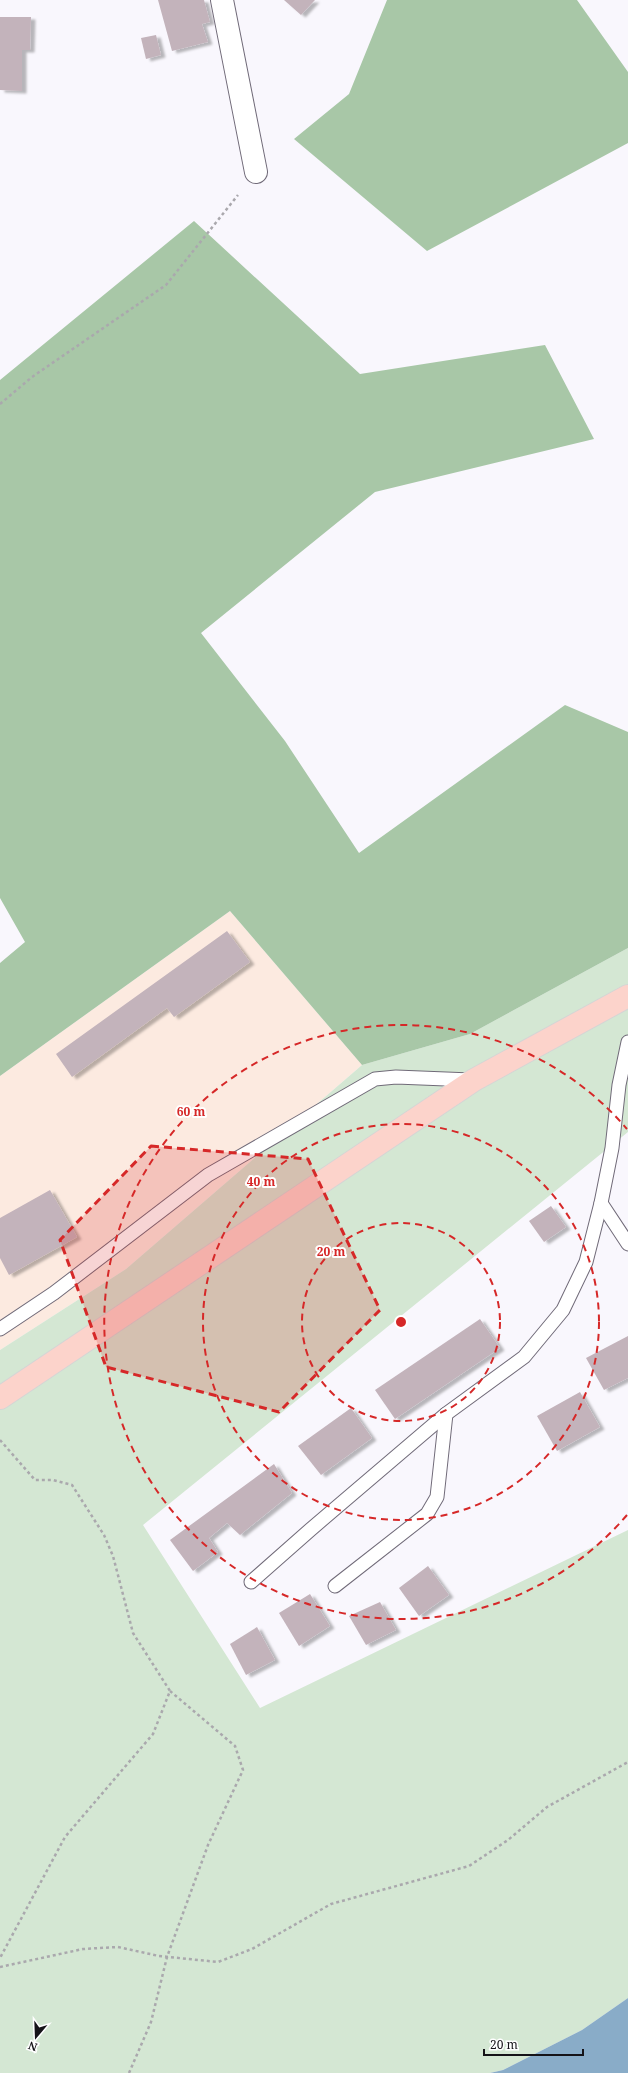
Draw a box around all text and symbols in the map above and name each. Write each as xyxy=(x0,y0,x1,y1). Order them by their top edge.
text: 60 m xyxy=(177,1103,205,1120)
text: 40 m xyxy=(247,1173,275,1190)
text: 20 m xyxy=(317,1243,345,1260)
centre of rings xyxy=(394,1315,408,1329)
north arrow xyxy=(16,2017,56,2057)
scale bar xyxy=(484,2031,583,2057)
text: 20 m xyxy=(490,2036,518,2053)
text: N xyxy=(26,2038,39,2055)

